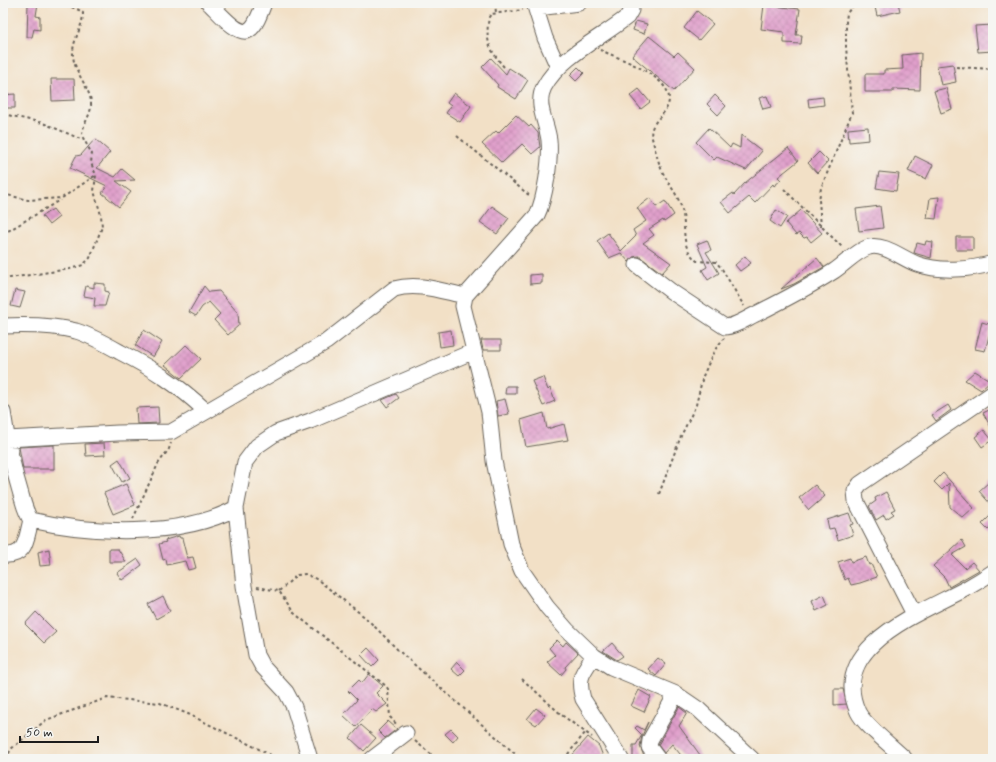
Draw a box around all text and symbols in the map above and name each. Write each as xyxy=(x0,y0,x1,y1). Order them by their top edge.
scale bar xyxy=(20,718,98,744)
text: 50 m xyxy=(26,725,53,741)

